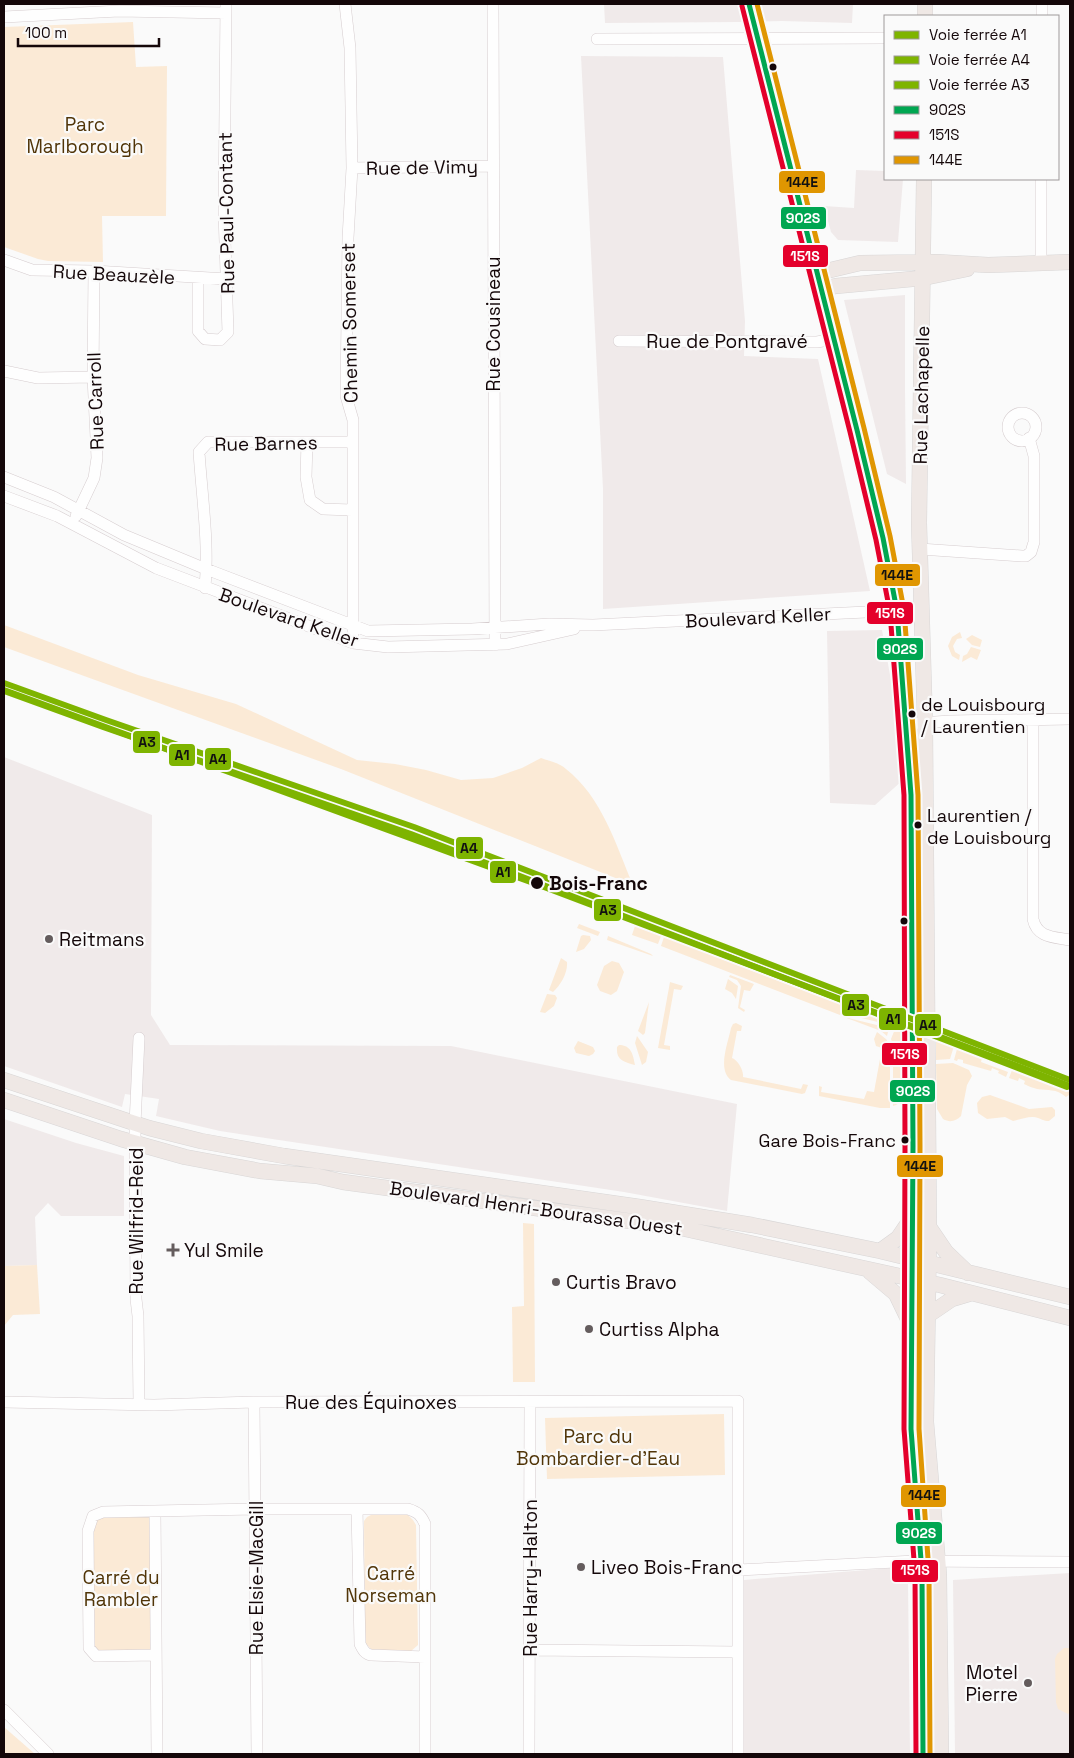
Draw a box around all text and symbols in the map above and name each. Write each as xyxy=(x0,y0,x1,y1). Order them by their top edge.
scale bar xyxy=(18,15,159,47)
legend xyxy=(884,15,1059,180)
text: 100 m xyxy=(25,23,67,42)
text: Voie ferrée A1 xyxy=(929,25,1027,44)
text: Voie ferrée A4 xyxy=(929,50,1030,69)
unlabelled marker xyxy=(768,62,778,72)
text: Voie ferrée A3 xyxy=(929,75,1030,94)
text: 902S xyxy=(929,100,966,119)
park label: Parc Marlborough xyxy=(26,112,144,159)
text: 151S xyxy=(929,125,960,144)
street label: Rue Paul-Contant xyxy=(213,132,240,294)
text: 144E xyxy=(929,150,962,169)
street label: Rue de Vimy xyxy=(366,154,478,181)
line badge: 144E xyxy=(778,170,826,194)
text: 144E xyxy=(786,173,818,191)
line badge: 902S xyxy=(780,206,827,230)
text: 902S xyxy=(786,209,821,227)
street label: Chemin Somerset xyxy=(336,243,363,403)
line badge: 151S xyxy=(782,244,829,268)
text: 151S xyxy=(790,247,820,265)
street label: Rue Cousineau xyxy=(481,256,506,392)
street label: Rue Beauzèle xyxy=(52,259,176,290)
street label: Rue Lachapelle xyxy=(908,325,935,465)
street label: Rue de Pontgravé xyxy=(646,329,808,354)
street label: Rue Carroll xyxy=(81,352,110,450)
street label: Rue Barnes xyxy=(214,430,318,457)
line badge: 144E xyxy=(874,563,921,587)
text: 144E xyxy=(881,566,913,584)
street label: Boulevard Keller xyxy=(216,582,362,653)
street label: Boulevard Keller xyxy=(684,601,832,634)
line badge: 151S xyxy=(866,601,914,625)
text: 151S xyxy=(875,604,905,622)
line badge: 902S xyxy=(876,637,924,661)
text: 902S xyxy=(883,640,918,658)
place label: de Louisbourg / Laurentien xyxy=(921,693,1045,738)
marker: de Louisbourg / Laurentien xyxy=(907,709,917,719)
line badge: A3 xyxy=(132,730,161,754)
text: A3 xyxy=(138,733,156,751)
line badge: A1 xyxy=(168,743,196,767)
text: A1 xyxy=(174,746,190,764)
line badge: A4 xyxy=(204,747,232,771)
text: A4 xyxy=(209,750,227,768)
place label: Laurentien / de Louisbourg xyxy=(927,804,1051,849)
marker: Laurentien / de Louisbourg xyxy=(913,820,923,830)
line badge: A4 xyxy=(455,836,484,860)
text: A4 xyxy=(460,839,478,857)
line badge: A1 xyxy=(489,860,517,884)
text: A1 xyxy=(495,863,511,881)
place label: Bois-Franc xyxy=(549,871,648,896)
marker: Bois-Franc xyxy=(529,875,545,891)
line badge: A3 xyxy=(593,898,622,922)
text: A3 xyxy=(599,901,617,919)
unlabelled marker xyxy=(899,916,909,926)
place label: Reitmans xyxy=(59,927,145,952)
marker: Reitmans xyxy=(43,933,55,945)
line badge: A3 xyxy=(841,993,870,1017)
text: A3 xyxy=(847,996,865,1014)
line badge: A1 xyxy=(878,1007,907,1031)
text: A1 xyxy=(885,1010,901,1028)
line badge: A4 xyxy=(914,1013,942,1037)
text: A4 xyxy=(919,1016,937,1034)
line badge: 151S xyxy=(881,1042,928,1066)
text: 151S xyxy=(890,1045,920,1063)
line badge: 902S xyxy=(889,1079,936,1103)
text: 902S xyxy=(896,1082,931,1100)
place label: Gare Bois-Franc xyxy=(759,1129,896,1152)
marker: Gare Bois-Franc xyxy=(900,1135,910,1145)
street label: Rue Wilfrid-Reid xyxy=(124,1148,149,1294)
line badge: 144E xyxy=(896,1154,944,1178)
text: 144E xyxy=(904,1157,936,1175)
street label: Boulevard Henri-Bourassa Ouest xyxy=(388,1176,684,1241)
place label: Yul Smile xyxy=(184,1238,264,1263)
marker: Yul Smile xyxy=(166,1243,180,1257)
place label: Curtis Bravo xyxy=(566,1270,677,1295)
marker: Curtis Bravo xyxy=(550,1276,562,1288)
place label: Curtiss Alpha xyxy=(599,1317,720,1342)
marker: Curtiss Alpha xyxy=(583,1323,595,1335)
street label: Rue des Équinoxes xyxy=(285,1390,457,1415)
park label: Parc du Bombardier-d'Eau xyxy=(516,1424,680,1471)
line badge: 144E xyxy=(900,1484,947,1508)
text: 144E xyxy=(908,1486,940,1504)
street label: Rue Harry-Halton xyxy=(518,1499,543,1657)
street label: Rue Elsie-MacGill xyxy=(244,1501,269,1655)
line badge: 902S xyxy=(895,1521,943,1545)
text: 902S xyxy=(902,1524,937,1542)
place label: Liveo Bois-Franc xyxy=(591,1555,742,1580)
line badge: 151S xyxy=(891,1559,939,1583)
park label: Carré Norseman xyxy=(345,1561,437,1608)
marker: Liveo Bois-Franc xyxy=(575,1561,587,1573)
text: 151S xyxy=(900,1561,930,1579)
park label: Carré du Rambler xyxy=(82,1565,160,1612)
place label: Motel Pierre xyxy=(965,1660,1018,1707)
marker: Motel Pierre xyxy=(1022,1677,1034,1689)

